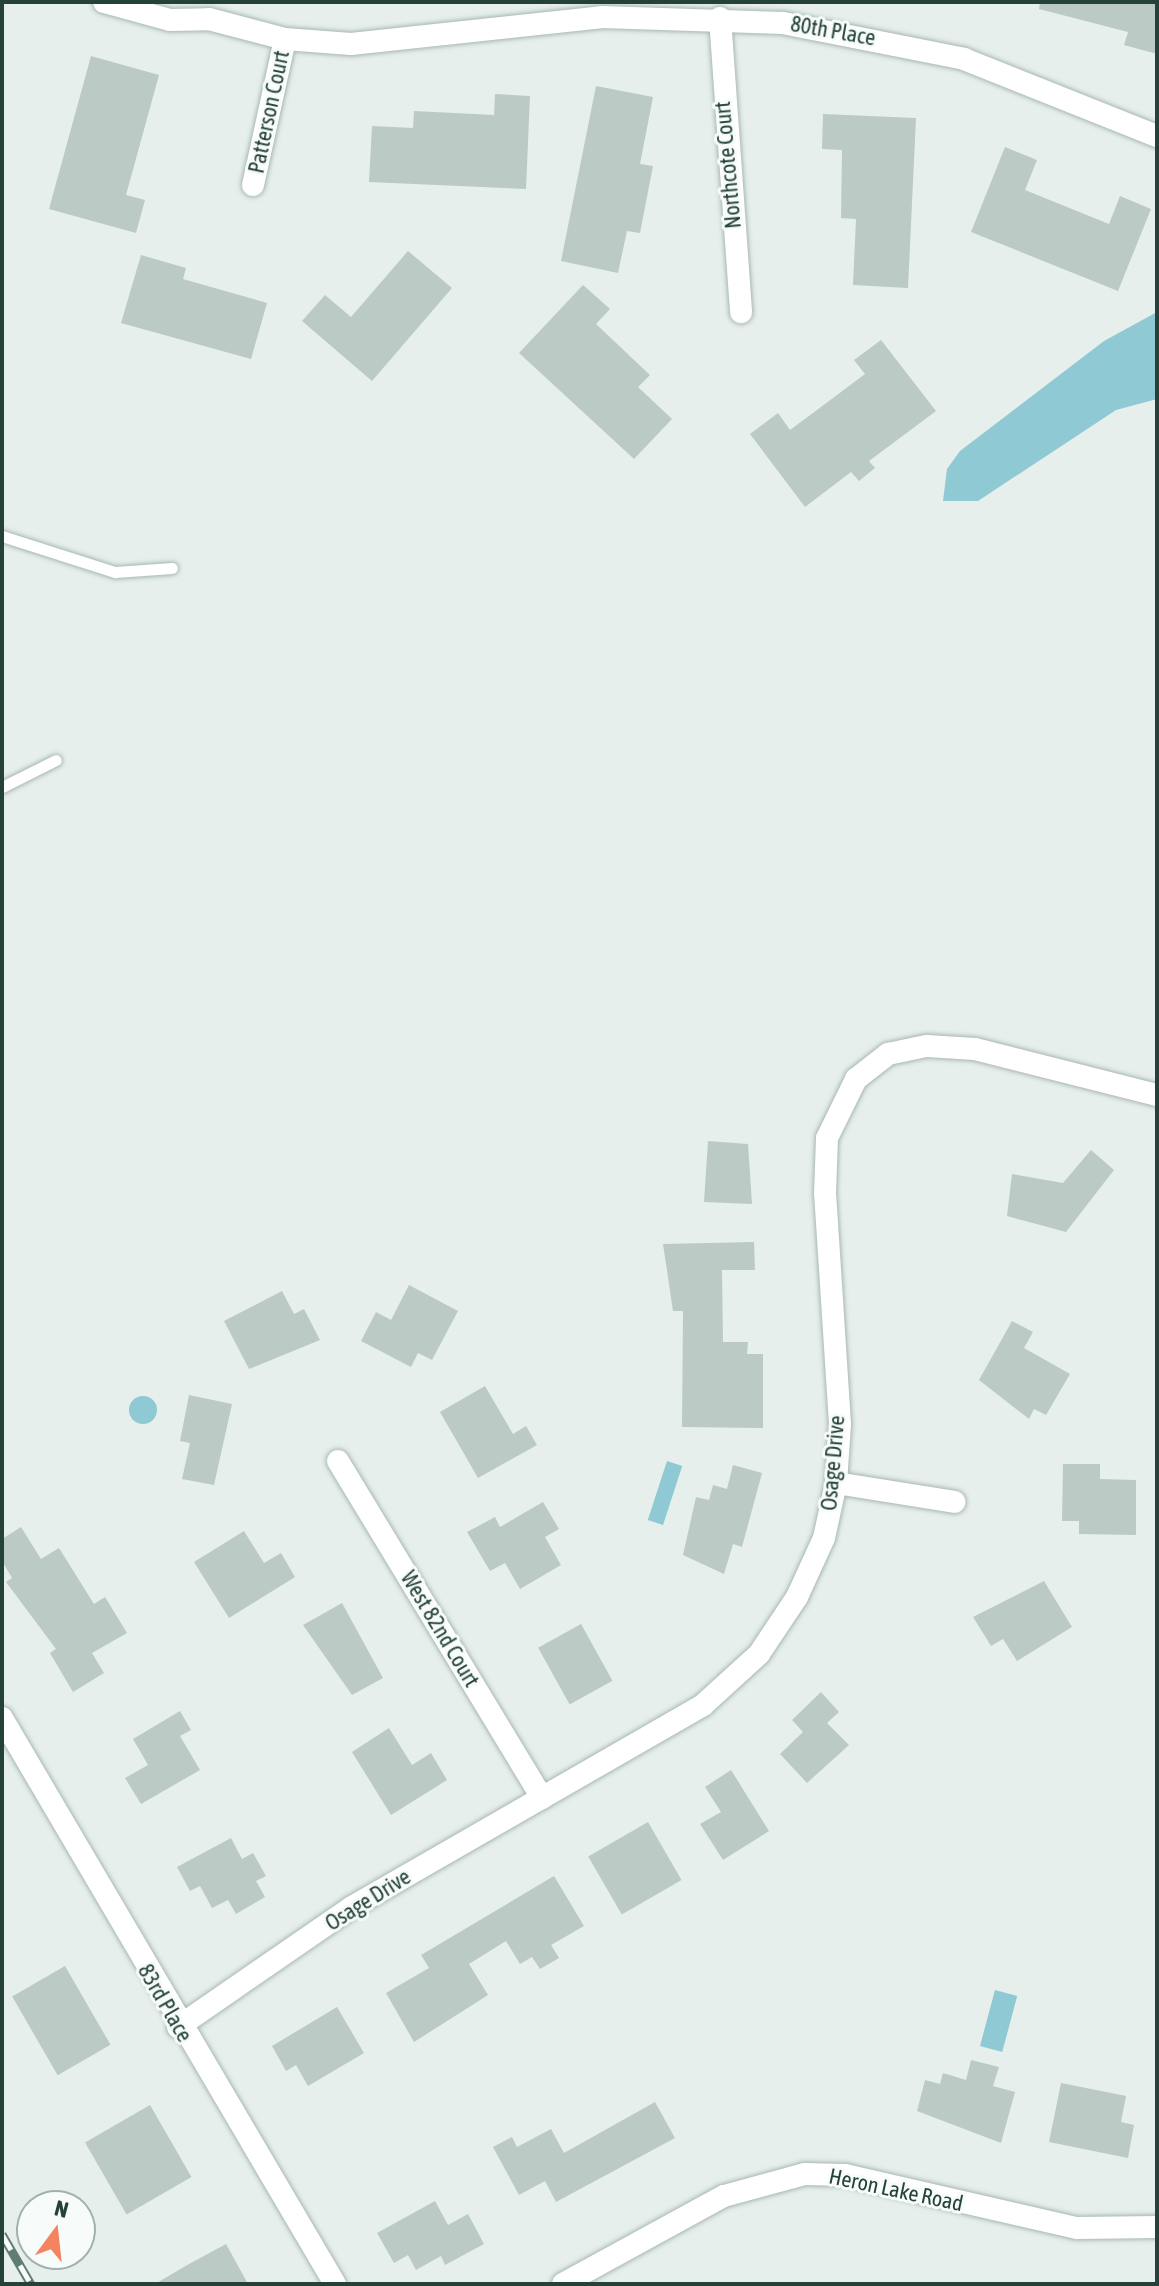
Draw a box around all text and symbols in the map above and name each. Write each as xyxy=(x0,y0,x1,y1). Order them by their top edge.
street label: 80th Place xyxy=(789,11,877,51)
street label: Patterson Court xyxy=(243,48,295,176)
street label: Northcote Court xyxy=(709,100,747,230)
street label: Osage Drive xyxy=(816,1414,850,1512)
street label: West 82nd Court xyxy=(395,1566,485,1692)
street label: Osage Drive xyxy=(320,1863,416,1937)
street label: 83rd Place xyxy=(132,1959,198,2047)
street label: Heron Lake Road xyxy=(827,2163,965,2217)
north arrow xyxy=(16,2190,96,2270)
text: N xyxy=(52,2195,71,2223)

